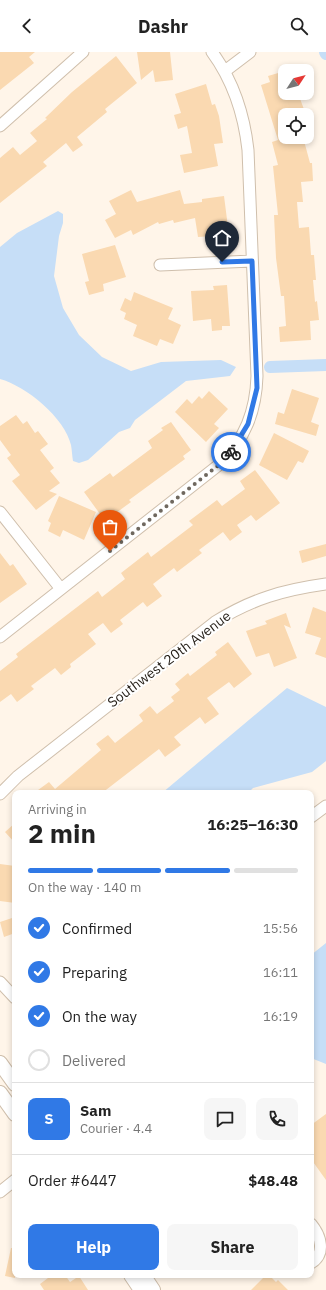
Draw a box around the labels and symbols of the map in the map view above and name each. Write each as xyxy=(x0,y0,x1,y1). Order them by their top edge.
north arrow xyxy=(278,64,314,100)
pin xyxy=(205,221,239,262)
courier xyxy=(211,432,251,472)
pin xyxy=(93,510,127,551)
street label: Southwest 20th Avenue xyxy=(104,607,234,711)

